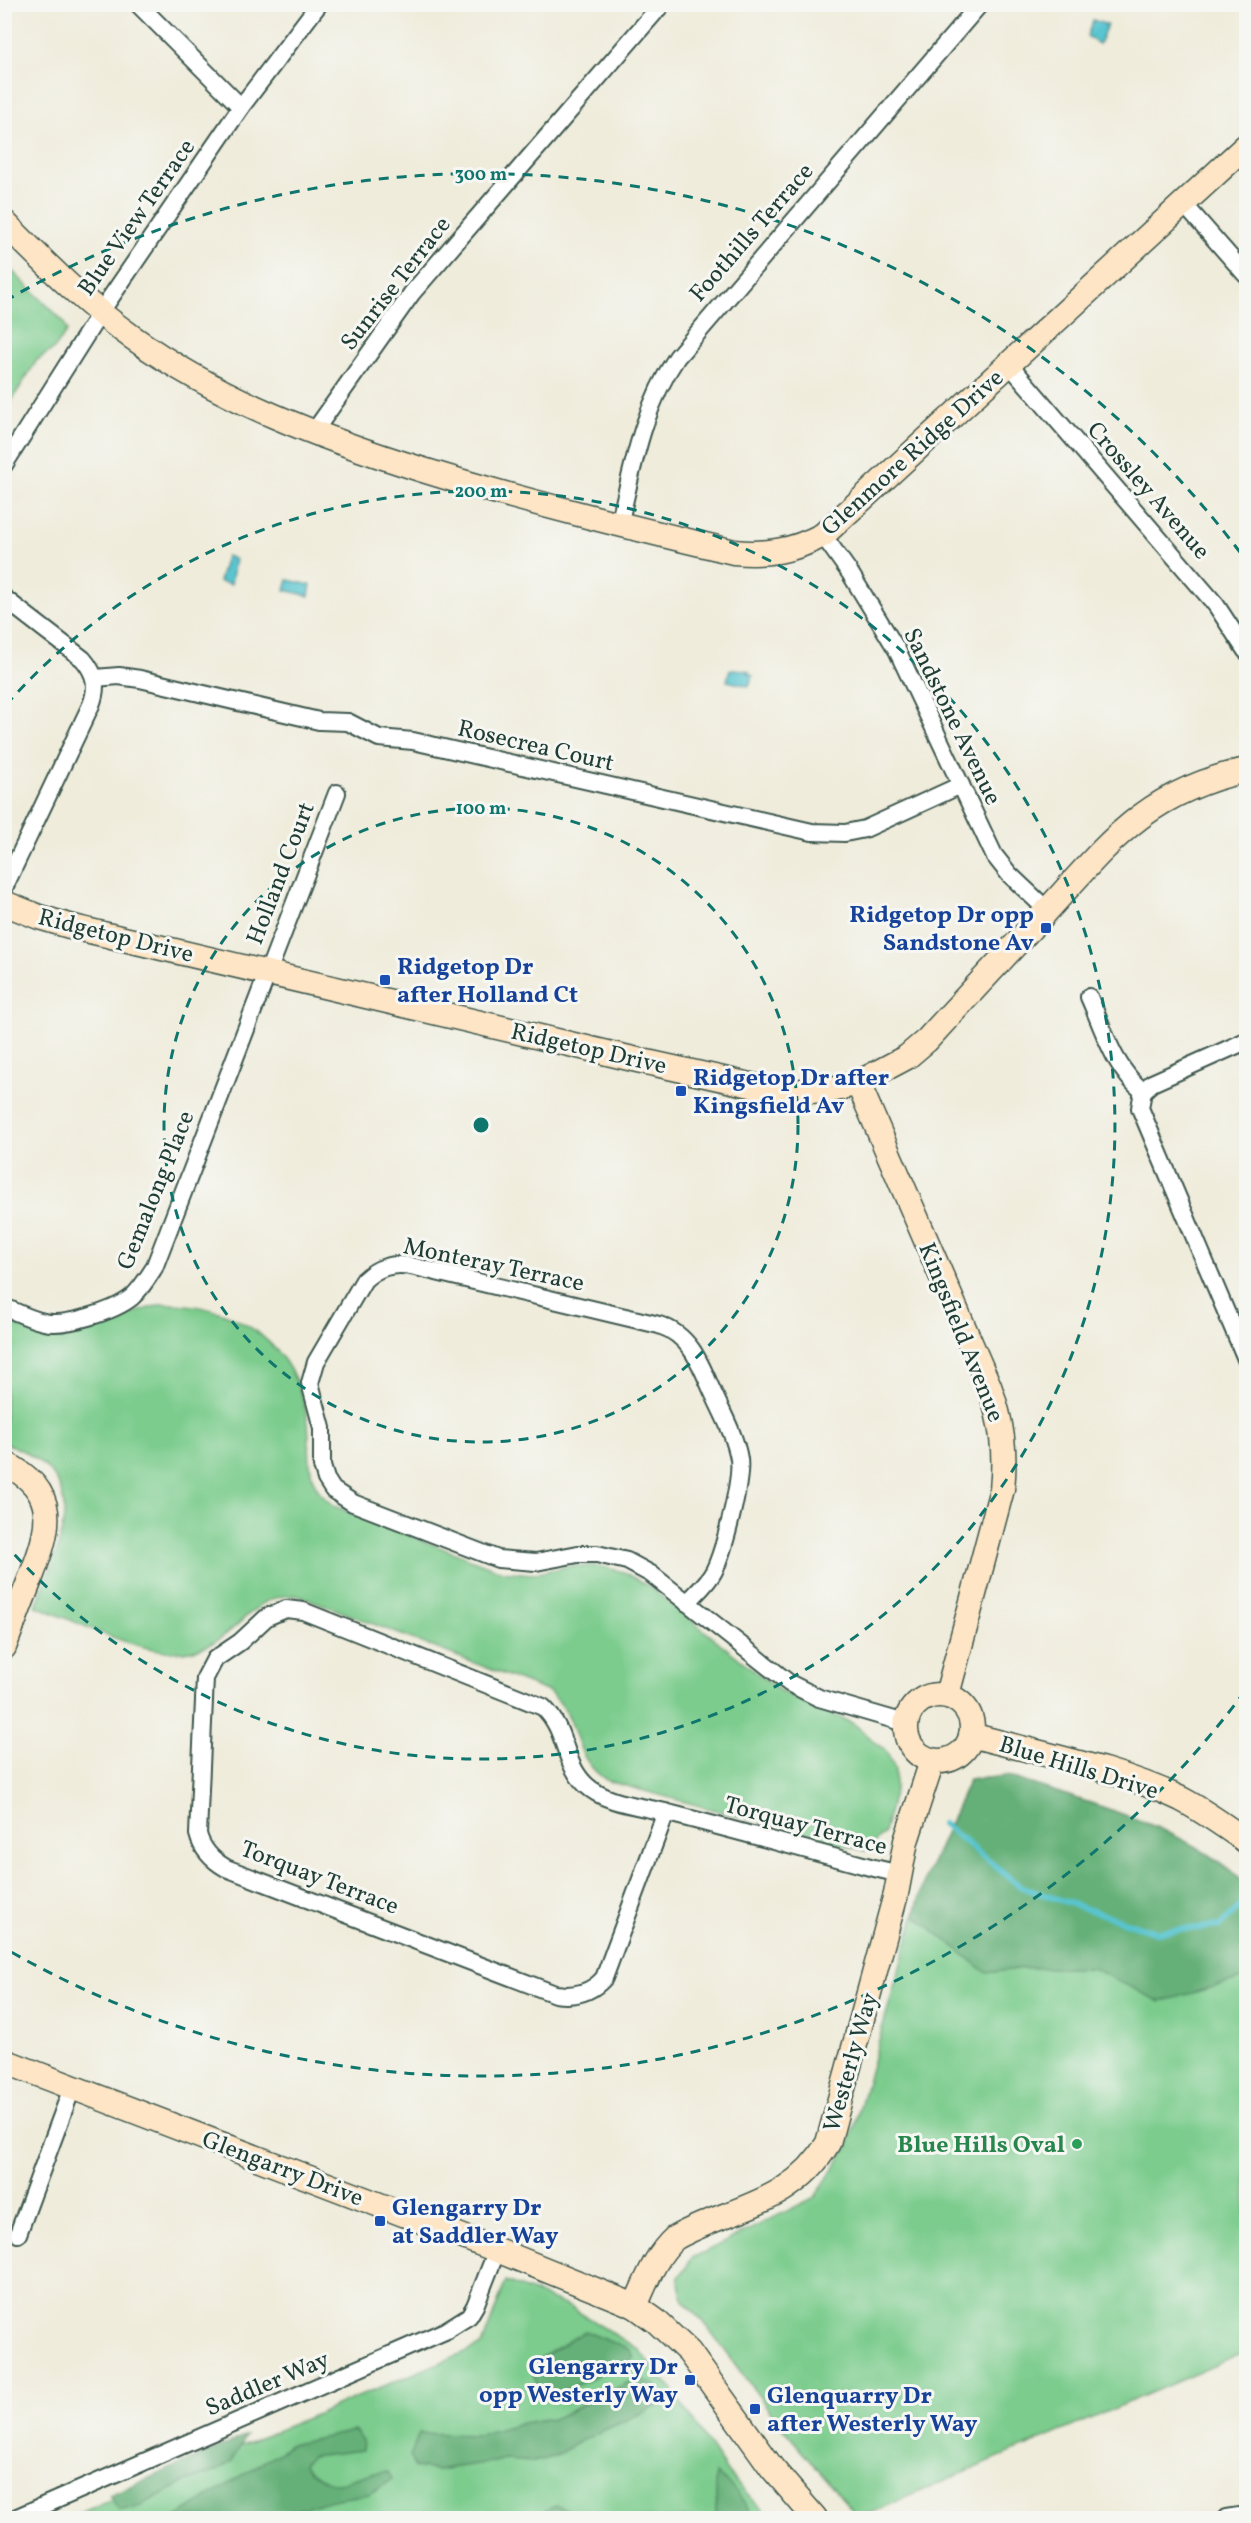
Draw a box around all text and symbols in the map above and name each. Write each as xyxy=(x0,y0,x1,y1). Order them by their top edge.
street label: Blue View Terrace xyxy=(71,133,205,304)
street label: Foothills Terrace xyxy=(682,156,823,310)
text: 300 m xyxy=(455,163,507,188)
street label: Sunrise Terrace xyxy=(333,210,460,359)
street label: Glenmore Ridge Drive xyxy=(815,362,1012,545)
street label: Crossley Avenue xyxy=(1078,415,1217,568)
text: 200 m xyxy=(455,480,507,505)
street label: Sandstone Avenue xyxy=(894,623,1009,811)
street label: Rosecrea Court xyxy=(454,712,617,781)
text: 100 m xyxy=(456,797,506,822)
street label: Holland Court xyxy=(239,798,325,950)
place label: Ridgetop Dr opp Sandstone Av xyxy=(849,899,1035,961)
street label: Ridgetop Drive xyxy=(34,901,197,973)
marker: Ridgetop Dr opp Sandstone Av xyxy=(1039,921,1053,935)
place label: Ridgetop Dr after Holland Ct xyxy=(397,951,578,1013)
marker: Ridgetop Dr after Holland Ct xyxy=(378,973,392,987)
street label: Ridgetop Drive xyxy=(507,1016,670,1084)
place label: Ridgetop Dr after Kingsfield Av xyxy=(693,1062,889,1124)
marker: Ridgetop Dr after Kingsfield Av xyxy=(674,1084,688,1098)
street label: Gemalong Place xyxy=(110,1106,204,1275)
centre of rings xyxy=(471,1115,491,1135)
street label: Monteray Terrace xyxy=(400,1230,587,1302)
street label: Kingsfield Avenue xyxy=(909,1238,1012,1428)
street label: Blue Hills Drive xyxy=(994,1729,1162,1809)
street label: Torquay Terrace xyxy=(720,1789,891,1865)
street label: Torquay Terrace xyxy=(235,1833,403,1925)
street label: Westerly Way xyxy=(816,1989,888,2136)
street label: Glengarry Drive xyxy=(197,2123,368,2216)
place label: Blue Hills Oval xyxy=(897,2129,1065,2163)
marker: Blue Hills Oval xyxy=(1070,2137,1084,2151)
place label: Glengarry Dr at Saddler Way xyxy=(392,2192,559,2254)
marker: Glengarry Dr at Saddler Way xyxy=(373,2214,387,2228)
street label: Saddler Way xyxy=(201,2343,335,2426)
place label: Glengarry Dr opp Westerly Way xyxy=(479,2351,679,2413)
marker: Glengarry Dr opp Westerly Way xyxy=(683,2373,697,2387)
place label: Glenquarry Dr after Westerly Way xyxy=(767,2380,978,2442)
marker: Glenquarry Dr after Westerly Way xyxy=(748,2402,762,2416)

